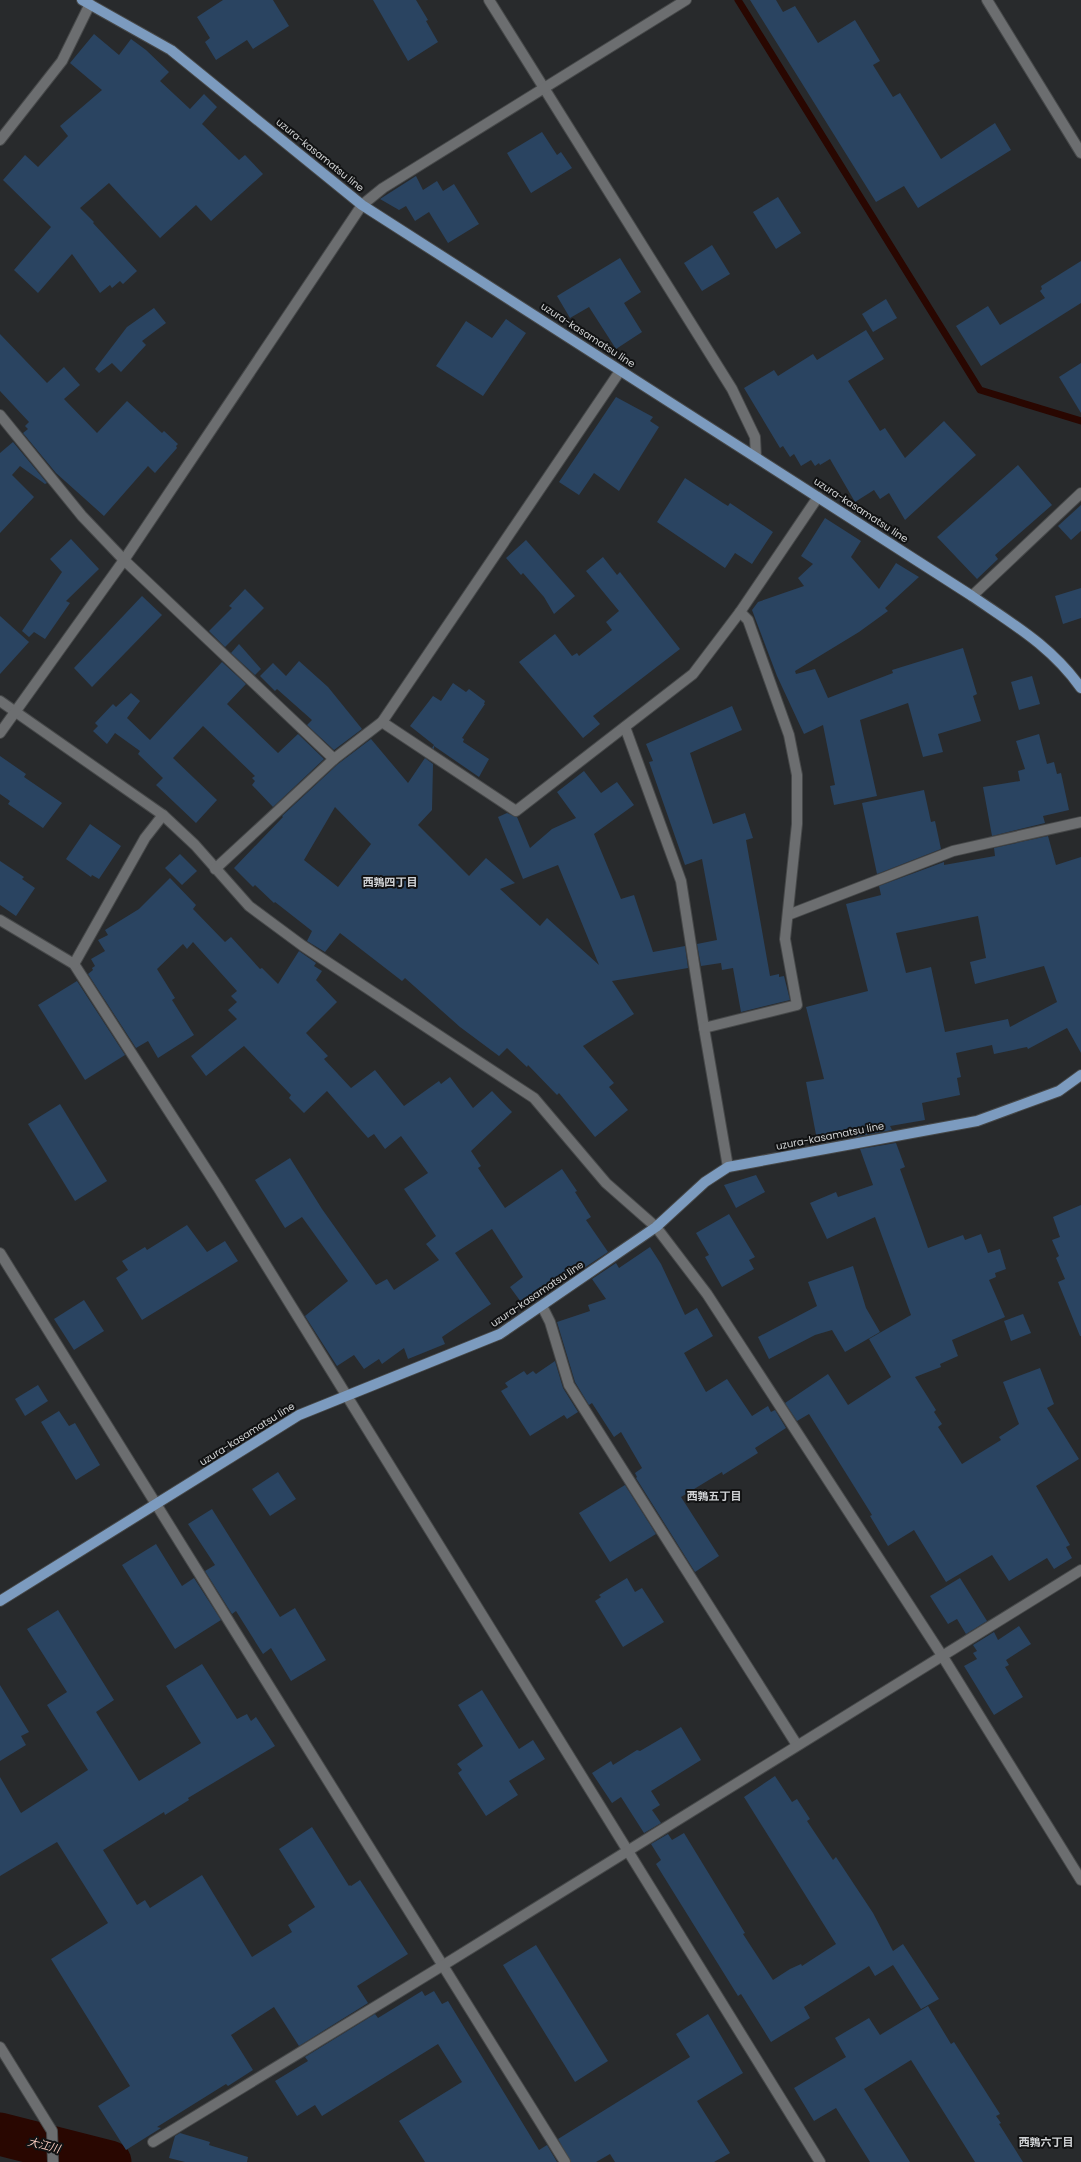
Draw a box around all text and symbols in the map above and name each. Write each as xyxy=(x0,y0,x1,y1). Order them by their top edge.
street label: uzura-kasamatsu line xyxy=(273,115,367,195)
street label: uzura-kasamatsu line xyxy=(538,299,638,371)
street label: uzura-kasamatsu line xyxy=(811,474,911,546)
district label: 西鶉四丁目 xyxy=(363,874,418,890)
street label: uzura-kasamatsu line xyxy=(775,1118,885,1154)
street label: uzura-kasamatsu line xyxy=(487,1257,587,1331)
street label: uzura-kasamatsu line xyxy=(196,1399,298,1469)
district label: 西鶉五丁目 xyxy=(687,1488,742,1504)
water label: 大江川 xyxy=(26,2133,63,2157)
district label: 西鶉六丁目 xyxy=(1019,2134,1074,2150)

